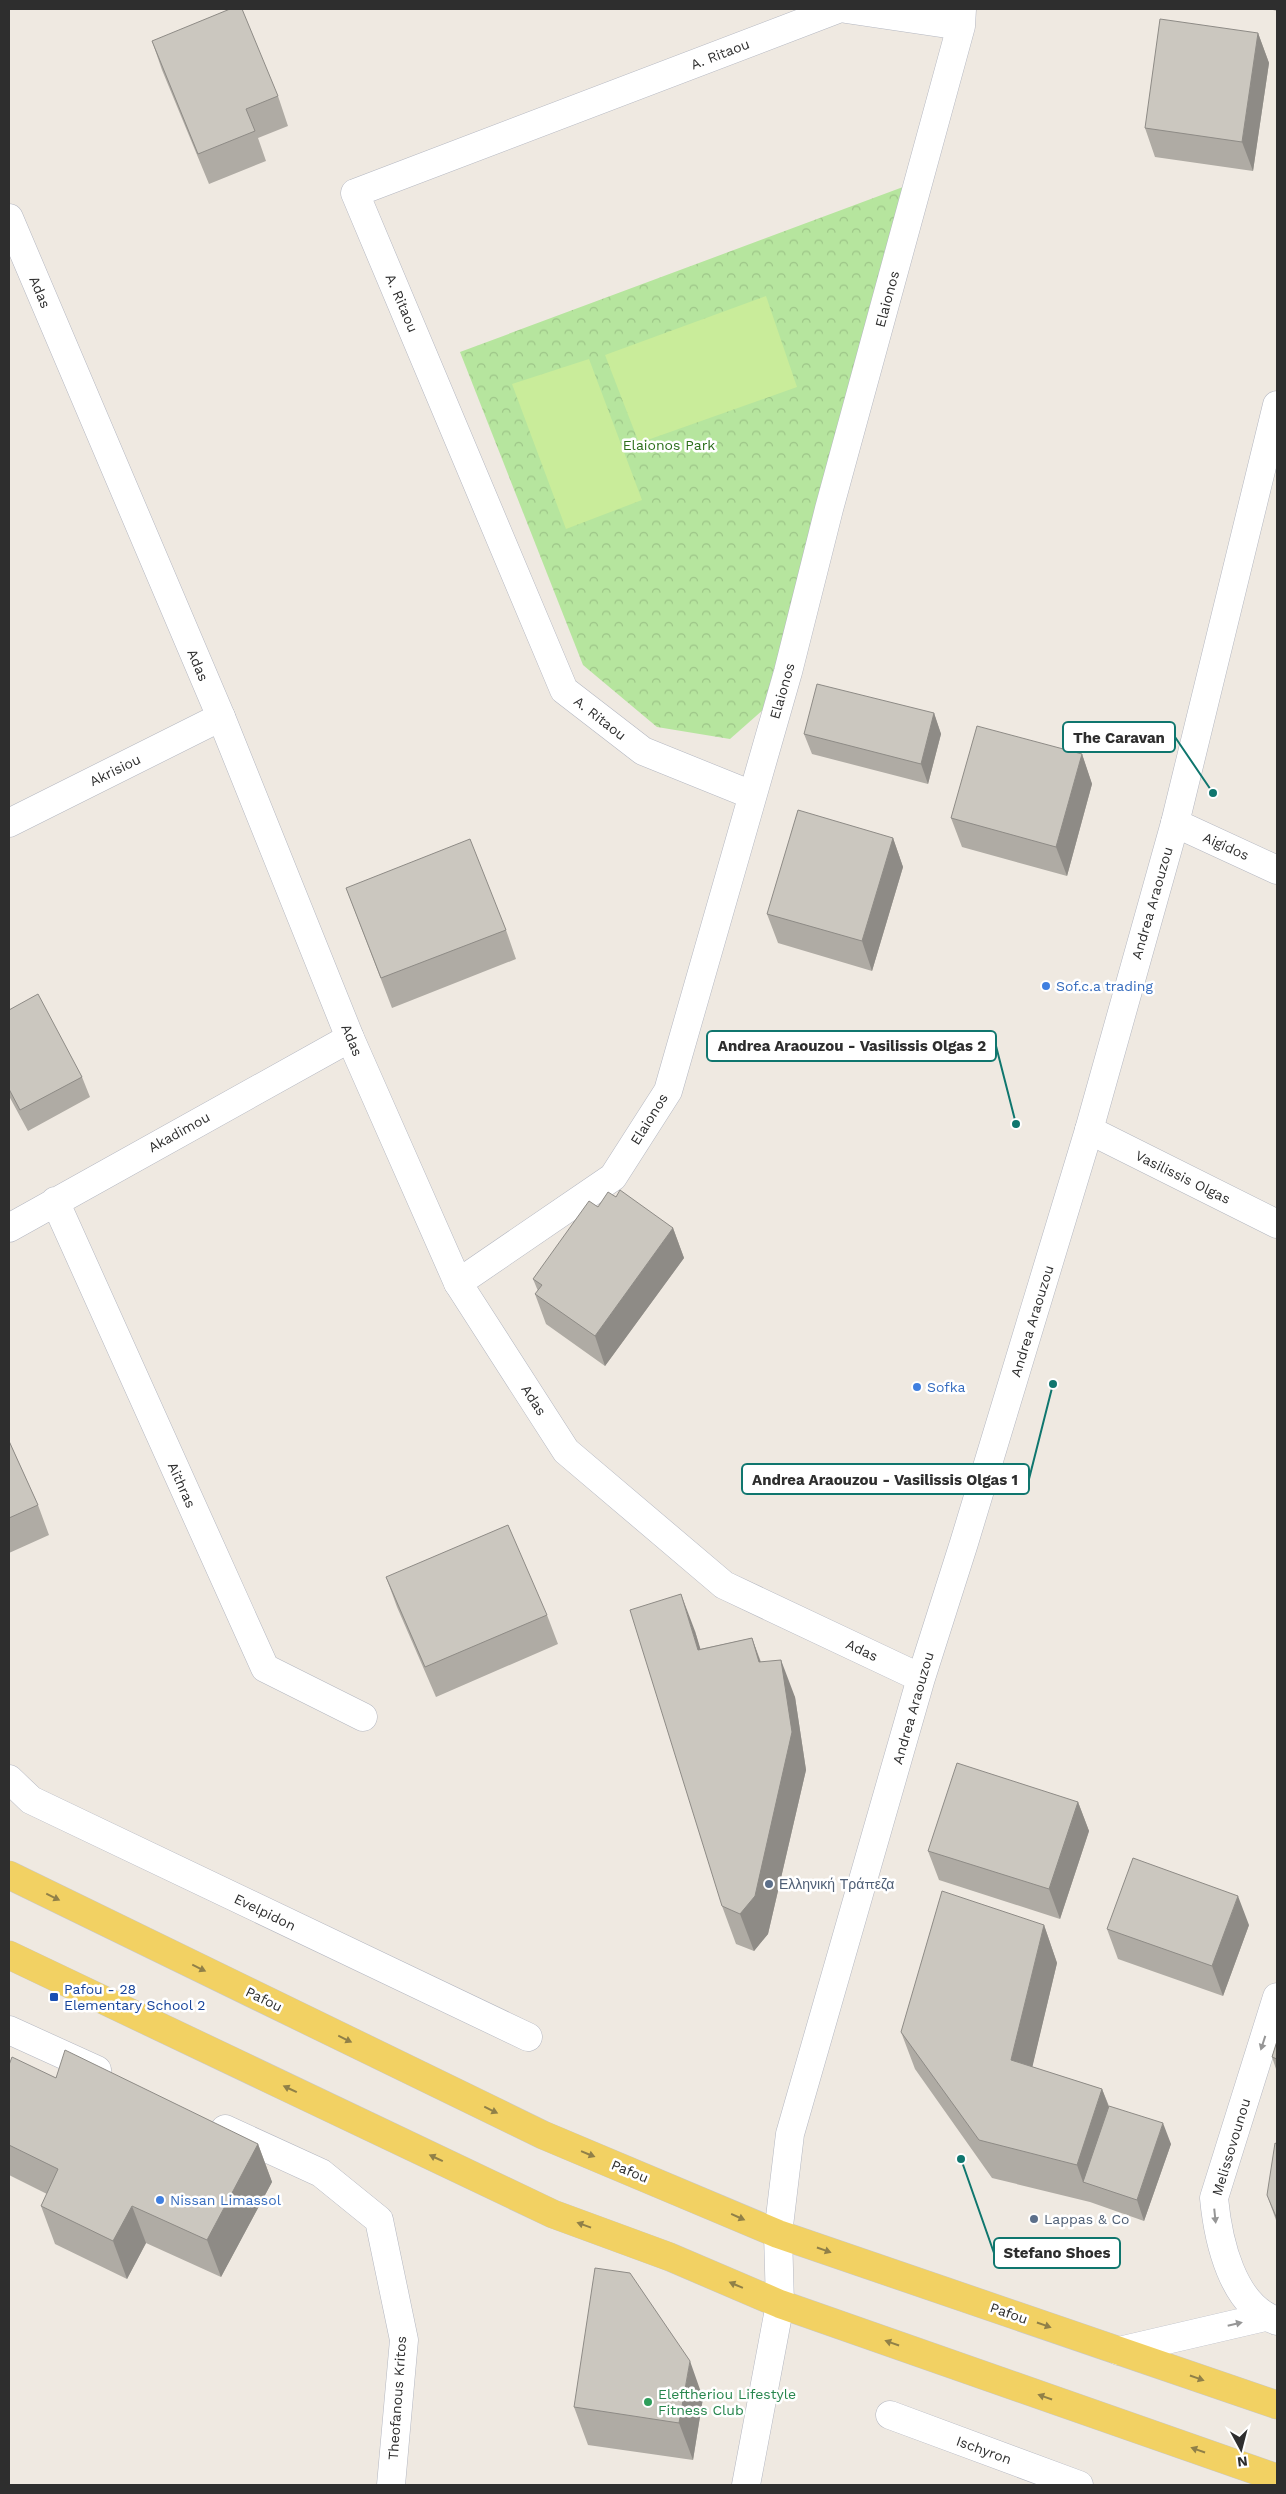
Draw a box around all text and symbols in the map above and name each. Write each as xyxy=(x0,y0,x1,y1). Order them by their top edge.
street label: A. Ritaou xyxy=(688,35,752,73)
street label: Elaionos xyxy=(872,269,902,329)
street label: A. Ritaou xyxy=(383,271,421,335)
street label: Adas xyxy=(26,274,54,310)
park label: Elaionos Park xyxy=(623,437,715,453)
street label: Adas xyxy=(184,647,212,683)
street label: Elaionos xyxy=(766,661,798,721)
street label: A. Ritaou xyxy=(571,693,629,743)
callout: The Caravan xyxy=(1063,722,1175,752)
text: The Caravan xyxy=(1073,729,1165,747)
street label: Akrisiou xyxy=(87,751,143,789)
street label: Aigidos xyxy=(1200,829,1252,863)
street label: Andrea Araouzou xyxy=(1128,845,1176,961)
place label: Sof.c.a trading xyxy=(1056,978,1153,994)
marker: Sof.c.a trading xyxy=(1040,980,1052,992)
street label: Adas xyxy=(338,1022,366,1058)
callout: Andrea Araouzou - Vasilissis Olgas 2 xyxy=(707,1031,996,1061)
text: Andrea Araouzou - Vasilissis Olgas 2 xyxy=(718,1037,986,1055)
street label: Elaionos xyxy=(627,1090,671,1148)
street label: Akadimou xyxy=(145,1109,213,1155)
street label: Vasilissis Olgas xyxy=(1133,1147,1233,1207)
street label: Andrea Araouzou xyxy=(1007,1263,1057,1379)
place label: Sofka xyxy=(927,1379,966,1395)
marker: Sofka xyxy=(911,1381,923,1393)
street label: Adas xyxy=(518,1382,550,1418)
street label: Aithras xyxy=(165,1460,199,1510)
callout: Andrea Araouzou - Vasilissis Olgas 1 xyxy=(742,1464,1029,1494)
text: Andrea Araouzou - Vasilissis Olgas 1 xyxy=(752,1471,1018,1489)
street label: Adas xyxy=(844,1636,880,1664)
street label: Andrea Araouzou xyxy=(889,1650,937,1766)
place label: Ελληνική Τράπεζα xyxy=(779,1876,894,1892)
marker: Ελληνική Τράπεζα xyxy=(763,1878,775,1890)
street label: Evelpidon xyxy=(232,1890,298,1934)
one-way arrow xyxy=(45,1892,60,1901)
one-way arrow xyxy=(192,1964,206,1972)
place label: Pafou - 28 Elementary School 2 xyxy=(64,1981,205,2013)
street label: Pafou xyxy=(243,1983,285,2015)
marker: Pafou - 28 Elementary School 2 xyxy=(48,1991,60,2003)
one-way arrow xyxy=(338,2035,352,2043)
one-way arrow xyxy=(1258,2036,1266,2051)
one-way arrow xyxy=(283,2084,297,2092)
street label: Melissovounou xyxy=(1209,2096,1253,2198)
one-way arrow xyxy=(484,2106,498,2114)
one-way arrow xyxy=(581,2150,595,2158)
one-way arrow xyxy=(429,2154,444,2163)
street label: Pafou xyxy=(609,2156,651,2186)
place label: Nissan Limassol xyxy=(170,2192,282,2208)
marker: Nissan Limassol xyxy=(154,2194,166,2206)
one-way arrow xyxy=(1212,2208,1220,2224)
place label: Lappas & Co xyxy=(1044,2211,1129,2227)
one-way arrow xyxy=(731,2213,745,2221)
marker: Lappas & Co xyxy=(1028,2213,1040,2225)
one-way arrow xyxy=(577,2221,592,2228)
callout: Stefano Shoes xyxy=(994,2238,1120,2268)
text: Stefano Shoes xyxy=(1004,2244,1110,2262)
one-way arrow xyxy=(816,2246,831,2254)
one-way arrow xyxy=(729,2280,743,2288)
street label: Pafou xyxy=(988,2299,1030,2327)
one-way arrow xyxy=(1227,2320,1242,2328)
one-way arrow xyxy=(1036,2322,1051,2329)
street label: Theofanous Kritos xyxy=(385,2335,409,2461)
one-way arrow xyxy=(884,2339,899,2346)
one-way arrow xyxy=(1190,2375,1205,2382)
place label: Eleftheriou Lifestyle Fitness Club xyxy=(658,2386,796,2418)
one-way arrow xyxy=(1037,2392,1052,2400)
marker: Eleftheriou Lifestyle Fitness Club xyxy=(642,2396,654,2408)
north arrow xyxy=(1216,2424,1266,2474)
street label: Ischyron xyxy=(954,2433,1014,2467)
one-way arrow xyxy=(1190,2446,1205,2454)
text: N xyxy=(1236,2453,1249,2470)

